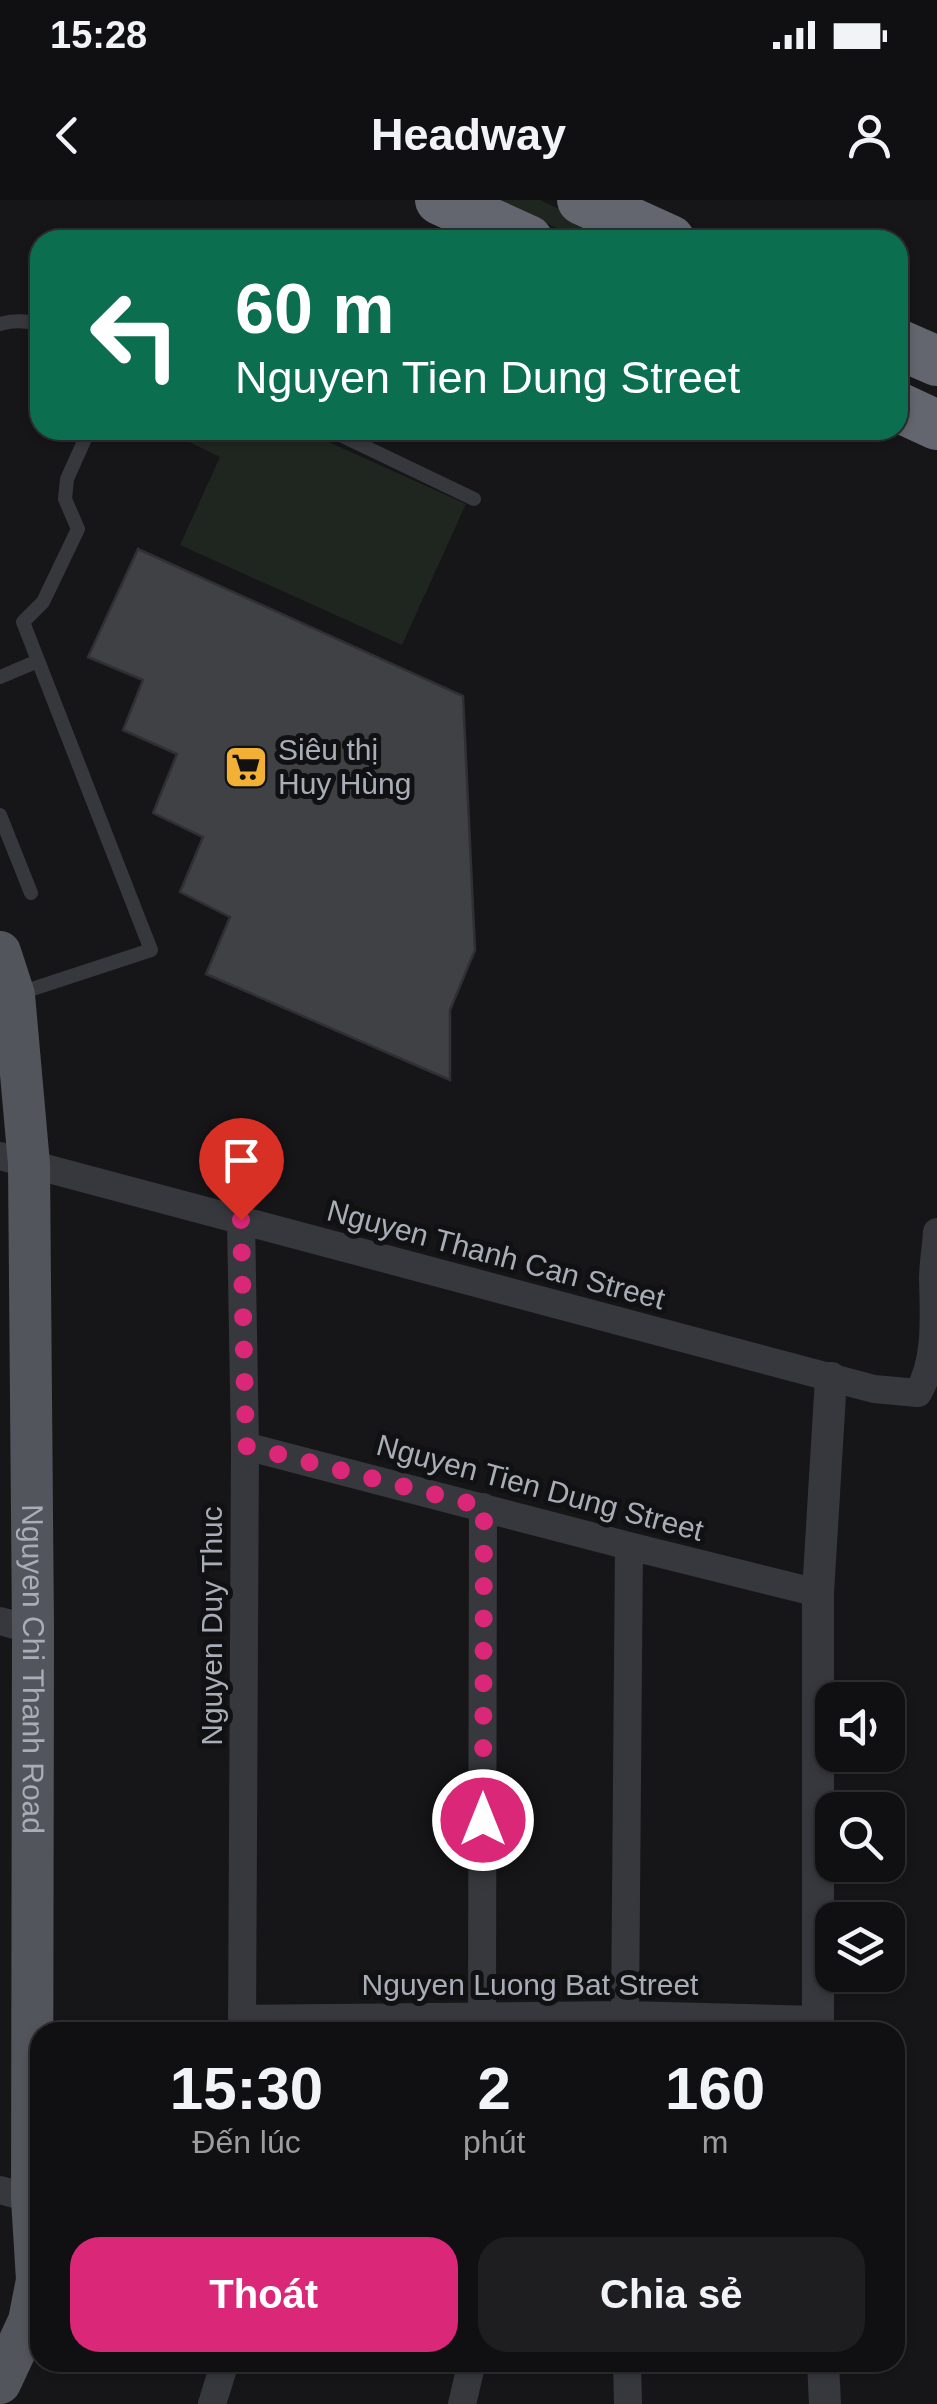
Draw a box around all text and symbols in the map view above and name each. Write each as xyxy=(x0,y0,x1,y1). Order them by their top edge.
text: 15:28 xyxy=(50,14,147,56)
icon: back xyxy=(40,108,95,163)
icon: person xyxy=(842,108,897,163)
text: Headway xyxy=(371,109,566,160)
icon: left xyxy=(70,270,200,400)
text: 60 m xyxy=(235,270,395,348)
text: Nguyen Tien Dung Street xyxy=(235,352,740,403)
place label: Siêu thị Huy Hùng xyxy=(278,733,411,800)
supermarket icon: Siêu thị Huy Hùng xyxy=(223,744,269,790)
pin xyxy=(199,1118,284,1221)
icon: arrive xyxy=(214,1133,269,1188)
street label: Nguyen Thanh Can Street xyxy=(324,1194,669,1316)
street label: Nguyen Tien Dung Street xyxy=(373,1428,708,1547)
street label: Nguyen Chi Thanh Road xyxy=(16,1504,50,1834)
street label: Nguyen Duy Thuc xyxy=(195,1506,228,1746)
map controls xyxy=(815,1682,905,1992)
button: sound xyxy=(815,1682,905,1772)
position arrow xyxy=(431,1768,535,1872)
button: search xyxy=(815,1792,905,1882)
button: layers xyxy=(815,1902,905,1992)
street label: Nguyen Luong Bat Street xyxy=(362,1968,699,2001)
text: 15:30 xyxy=(170,2055,323,2122)
text: 2 xyxy=(477,2055,511,2122)
text: 160 xyxy=(665,2055,765,2122)
text: Đến lúc xyxy=(192,2124,301,2160)
text: phút xyxy=(463,2124,525,2160)
text: m xyxy=(702,2124,728,2160)
button: Thoát xyxy=(70,2237,458,2352)
button: Chia sẻ xyxy=(478,2237,865,2352)

